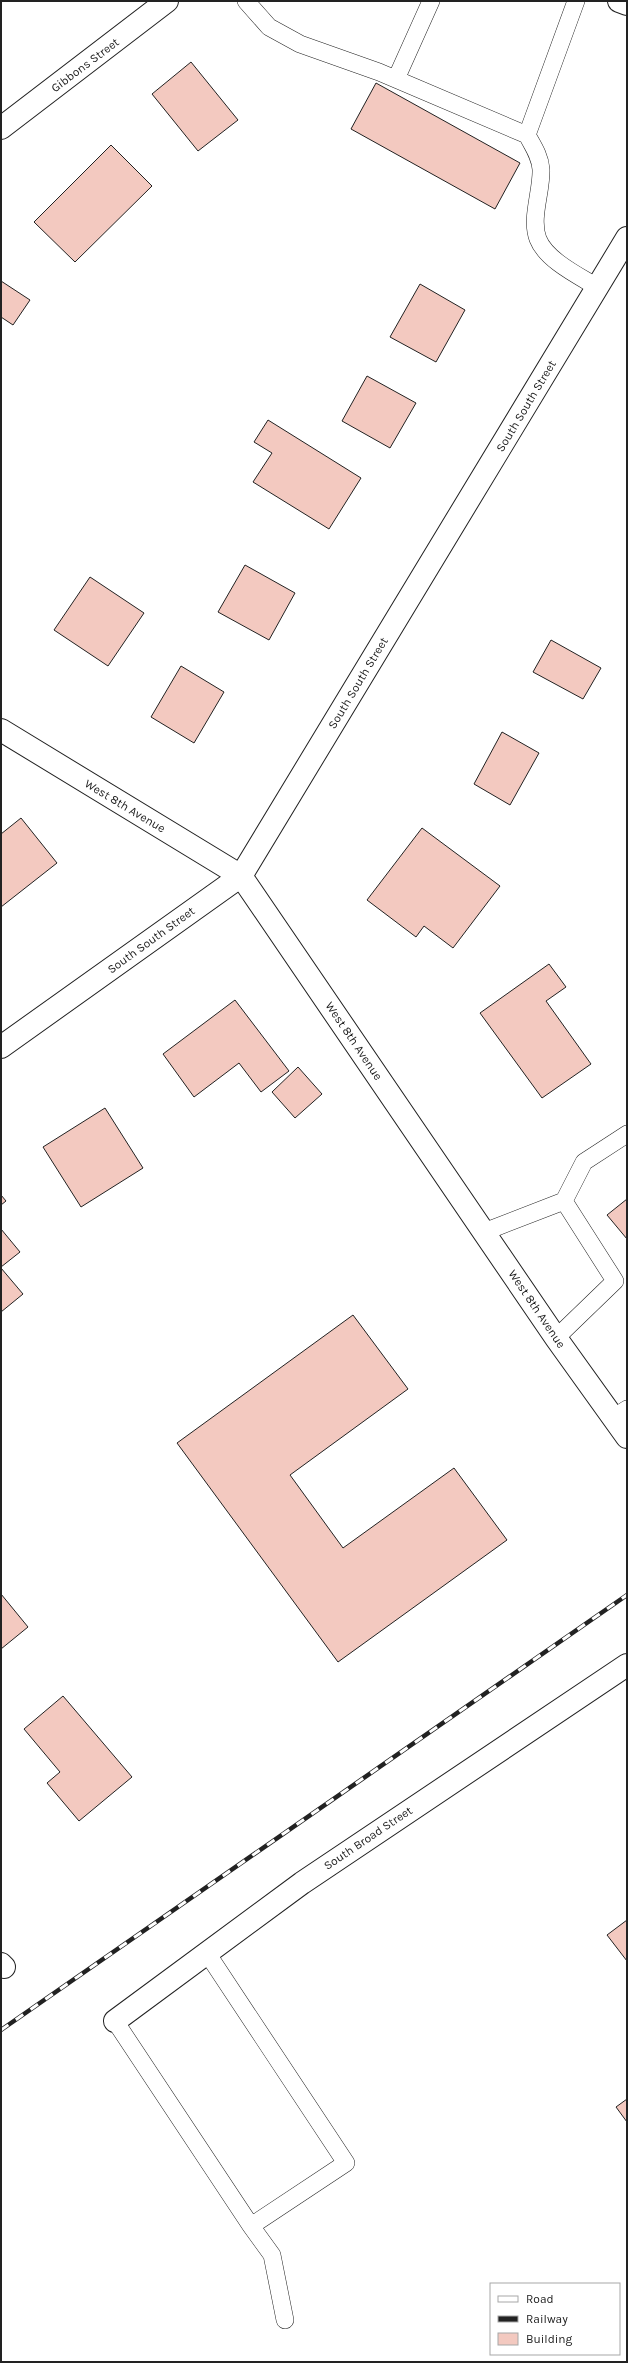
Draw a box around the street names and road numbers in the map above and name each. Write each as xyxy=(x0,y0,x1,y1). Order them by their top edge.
street label: Gibbons Street xyxy=(48,35,122,95)
street label: South South Street xyxy=(493,357,559,454)
street label: South South Street xyxy=(325,634,391,731)
street label: West 8th Avenue xyxy=(82,776,168,836)
street label: South South Street xyxy=(105,903,198,976)
street label: West 8th Avenue xyxy=(323,999,385,1083)
street label: West 8th Avenue xyxy=(506,1267,568,1351)
street label: South Broad Street xyxy=(321,1803,415,1873)

